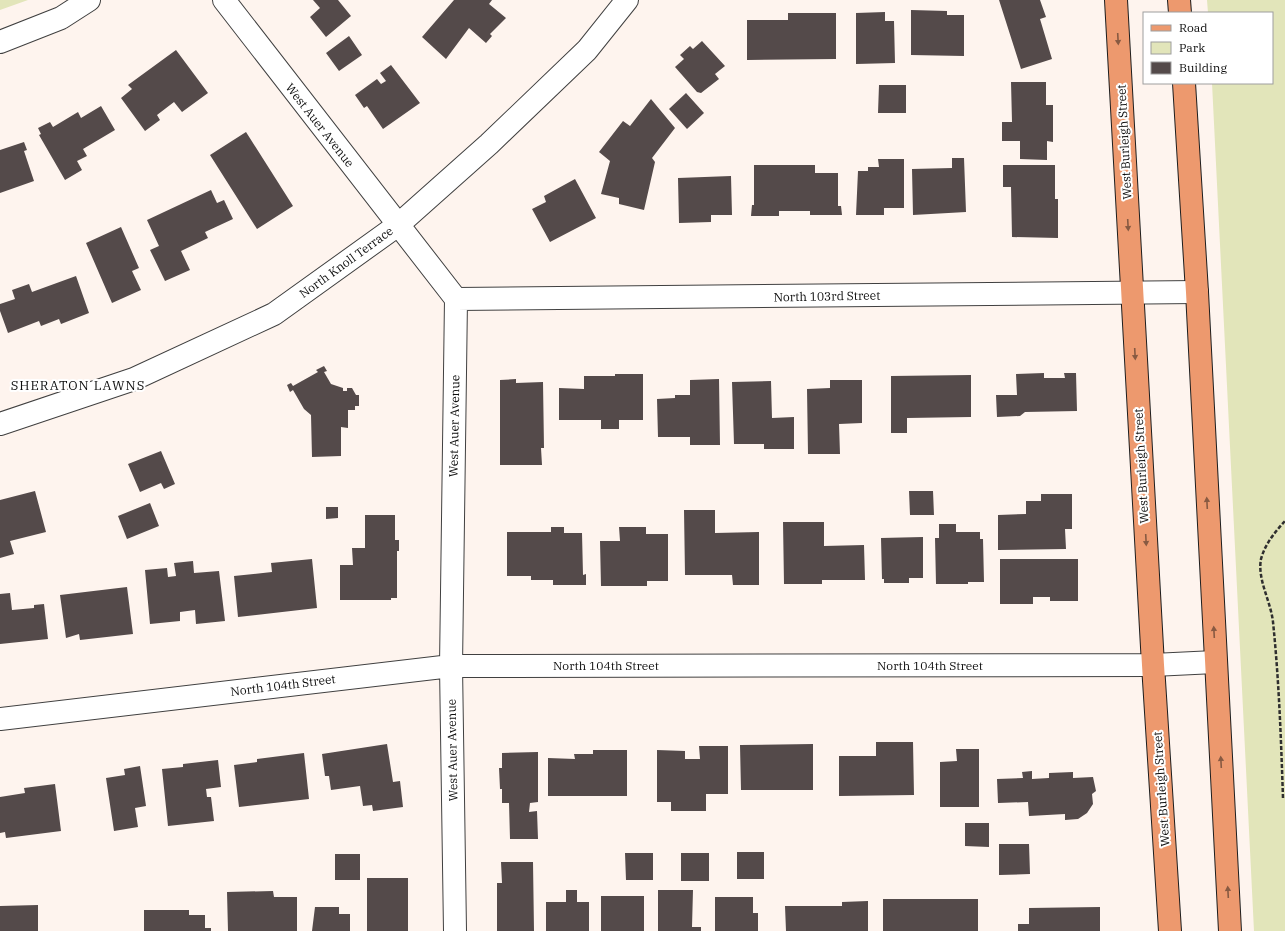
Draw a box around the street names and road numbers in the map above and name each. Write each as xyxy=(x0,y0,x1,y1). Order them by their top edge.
street label: West Auer Avenue xyxy=(283,80,357,170)
street label: West Burleigh Street xyxy=(1113,84,1135,200)
street label: North Knoll Terrace xyxy=(296,223,396,301)
street label: North 103rd Street xyxy=(774,288,880,304)
street label: West Auer Avenue xyxy=(446,375,462,477)
street label: West Burleigh Street xyxy=(1130,408,1152,524)
street label: North 104th Street xyxy=(553,658,659,673)
street label: North 104th Street xyxy=(877,658,983,673)
street label: North 104th Street xyxy=(230,671,336,699)
street label: West Auer Avenue xyxy=(444,699,460,801)
street label: West Burleigh Street xyxy=(1149,731,1173,847)

